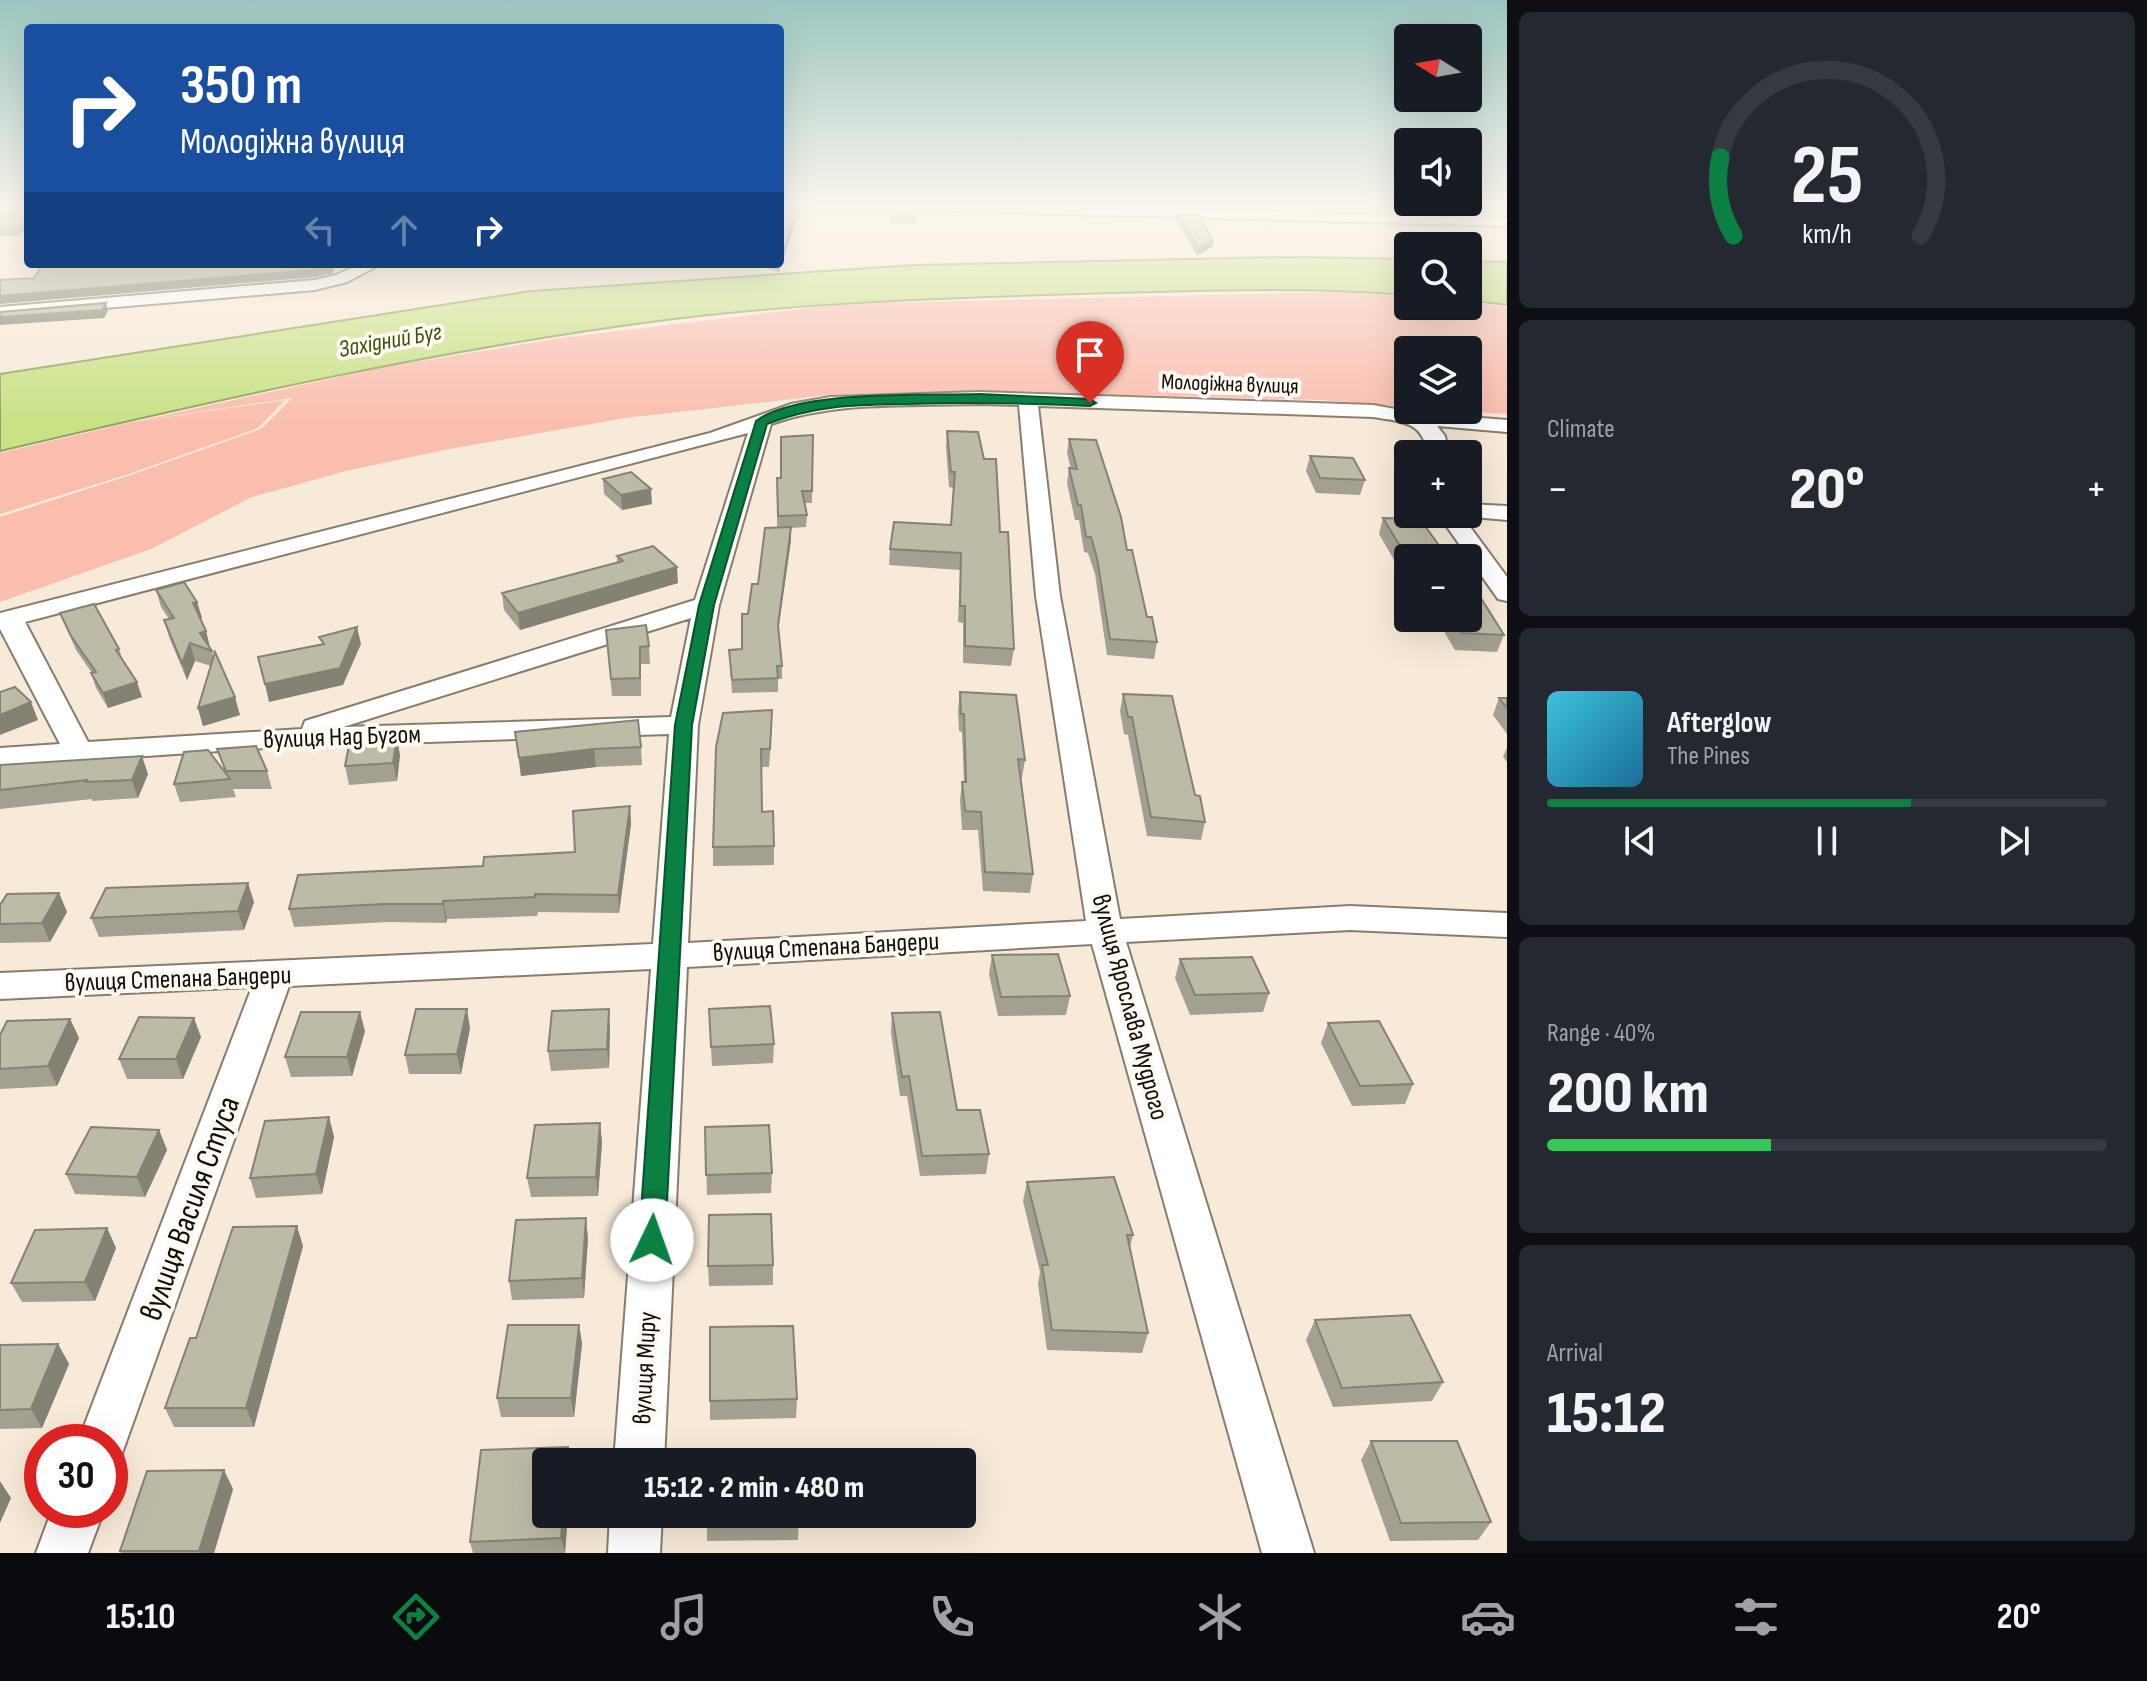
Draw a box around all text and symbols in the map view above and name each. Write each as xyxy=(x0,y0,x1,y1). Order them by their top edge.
north arrow xyxy=(1394,24,1482,112)
map controls xyxy=(1394,24,1482,632)
text: 350 m xyxy=(180,53,302,120)
icon: right xyxy=(48,56,152,160)
text: Молодіжна вулиця xyxy=(180,121,405,164)
text: 25 xyxy=(1791,127,1863,227)
button: sound xyxy=(1394,128,1482,216)
icon: left xyxy=(298,208,342,252)
icon: ahead xyxy=(382,208,426,252)
icon: right xyxy=(466,208,510,252)
text: km/h xyxy=(1802,217,1852,252)
button: search xyxy=(1394,232,1482,320)
water label: Західний Буг xyxy=(336,317,444,364)
pin xyxy=(1056,321,1124,403)
icon: arrive xyxy=(1068,333,1112,377)
button: layers xyxy=(1394,336,1482,424)
street label: Молодіжна вулиця xyxy=(1161,369,1299,400)
text: Climate xyxy=(1547,414,1615,445)
button: + xyxy=(1394,440,1482,528)
text: 20° xyxy=(1789,454,1865,526)
text: − xyxy=(1547,463,1569,516)
text: + xyxy=(2085,463,2107,516)
button: − xyxy=(1394,544,1482,632)
text: Afterglow xyxy=(1667,705,1772,741)
street label: вулиця Над Бугом xyxy=(263,719,422,756)
text: The Pines xyxy=(1667,741,1750,772)
icon: previous xyxy=(1618,819,1662,863)
icon: pause xyxy=(1805,819,1849,863)
icon: next xyxy=(1992,819,2036,863)
street label: вулиця Ярослава Мудрого xyxy=(1085,891,1175,1124)
street label: вулиця Степана Бандери xyxy=(712,926,940,969)
street label: вулиця Степана Бандери xyxy=(64,960,292,999)
text: Range · 40% xyxy=(1547,1018,1655,1049)
text: 200 km xyxy=(1547,1058,1709,1130)
street label: вулиця Василя Стуса xyxy=(132,1091,249,1326)
position arrow xyxy=(610,1198,694,1282)
street label: вулиця Миру xyxy=(627,1311,664,1425)
text: Arrival xyxy=(1547,1338,1603,1369)
text: 15:12 xyxy=(1547,1378,1666,1450)
speed limit sign: 30 xyxy=(24,1424,128,1528)
text: 15:12 · 2 min · 480 m xyxy=(644,1470,864,1506)
icon: directions xyxy=(388,1589,444,1645)
icon: music xyxy=(656,1589,712,1645)
icon: phone xyxy=(924,1589,980,1645)
icon: climate xyxy=(1192,1589,1248,1645)
icon: car xyxy=(1460,1589,1516,1645)
icon: filters xyxy=(1728,1589,1784,1645)
text: 15:10 xyxy=(106,1596,175,1639)
text: 20° xyxy=(1997,1596,2041,1639)

